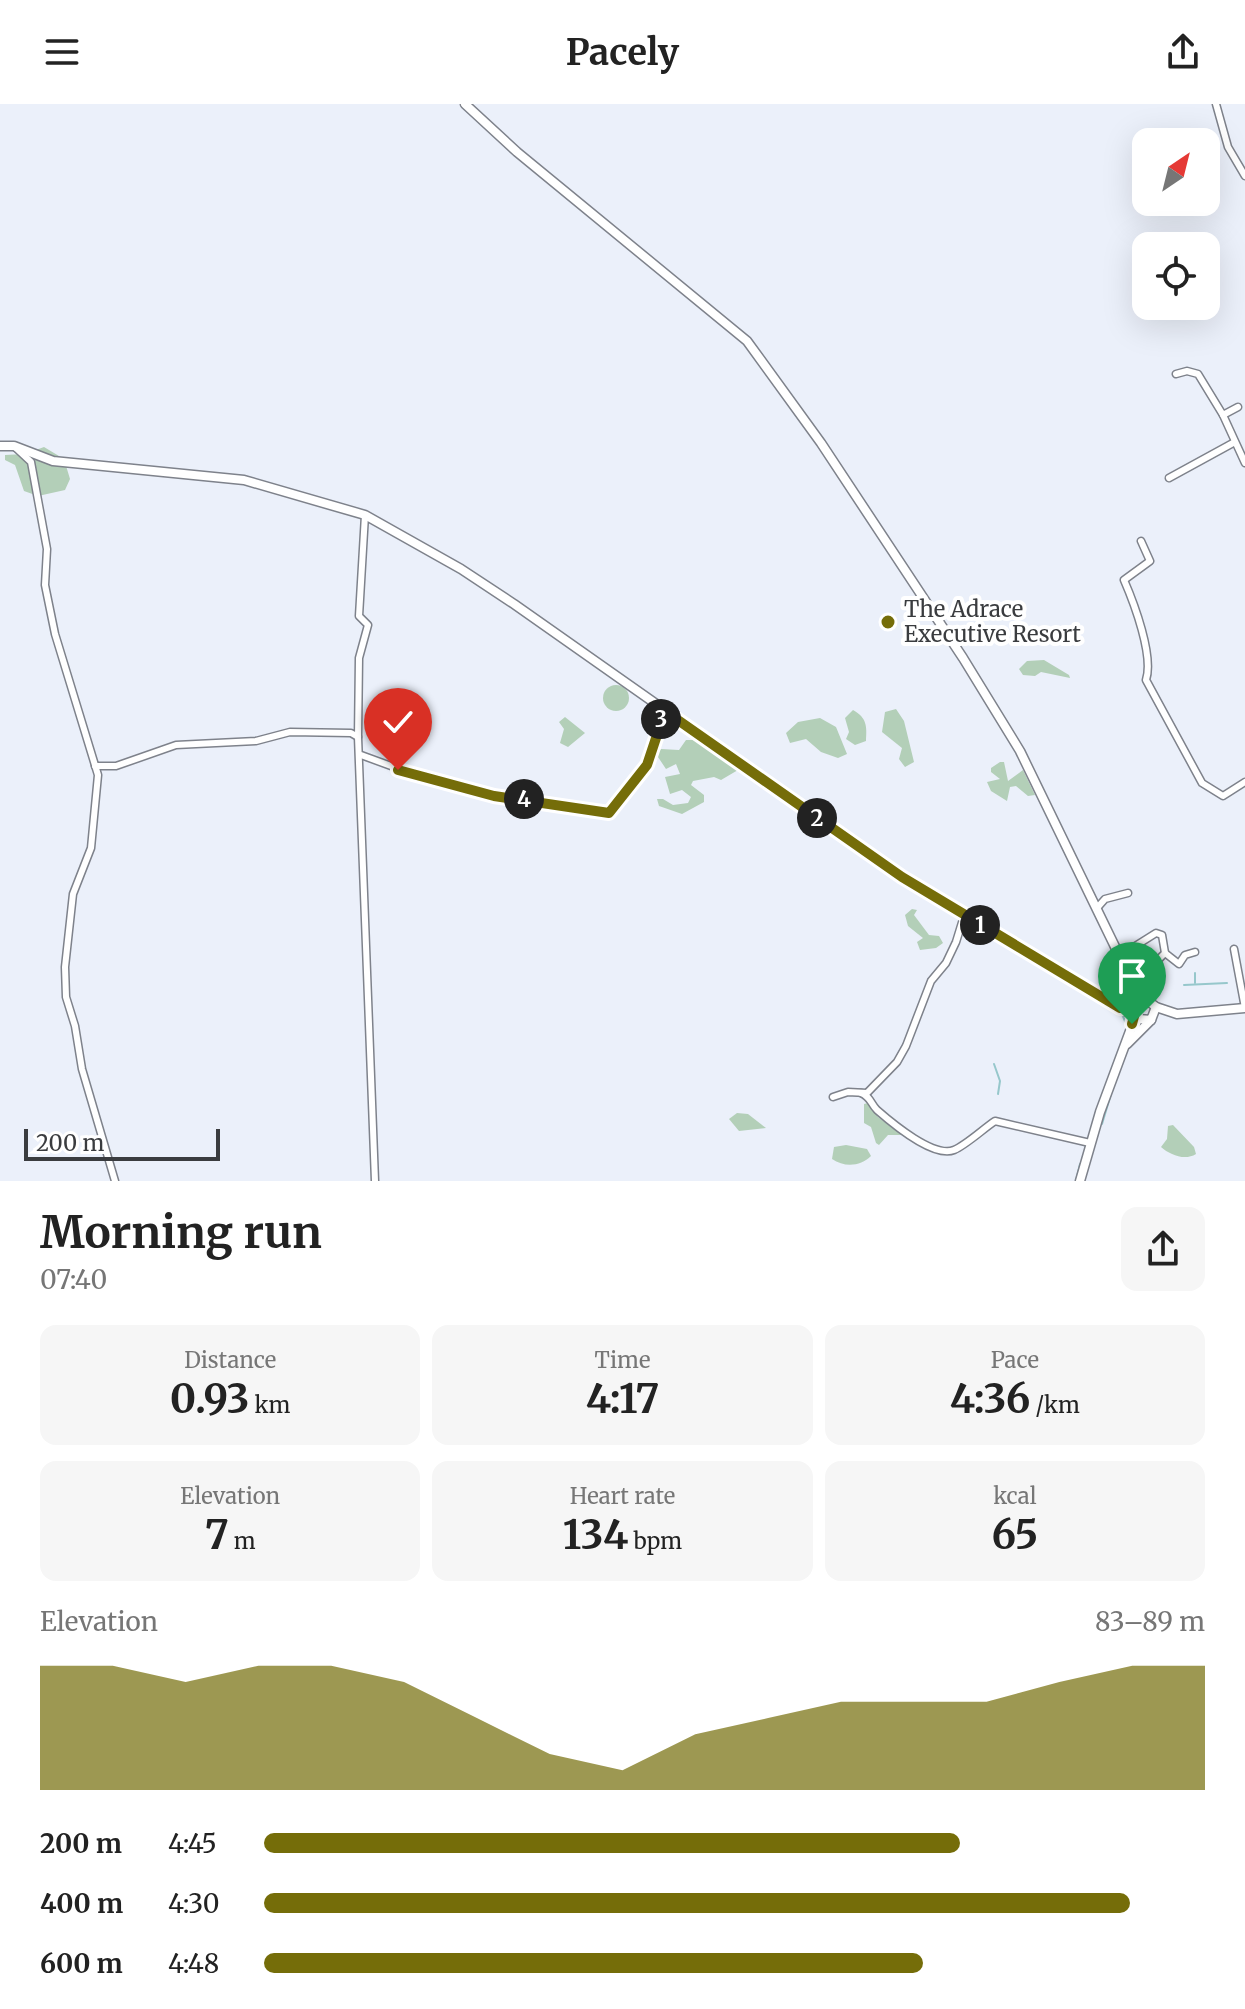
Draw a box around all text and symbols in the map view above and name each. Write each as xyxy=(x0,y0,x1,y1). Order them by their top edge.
icon: menu xyxy=(40,30,84,74)
text: Pacely xyxy=(566,30,679,75)
icon: share xyxy=(1161,30,1205,74)
north arrow xyxy=(1132,128,1220,216)
map controls xyxy=(1132,128,1220,320)
button: locate xyxy=(1132,232,1220,320)
place label: The Adrace Executive Resort xyxy=(904,595,1081,648)
marker: The Adrace Executive Resort xyxy=(879,613,897,631)
pin xyxy=(364,688,432,770)
pin: 3 xyxy=(641,699,681,739)
icon: check xyxy=(376,700,420,744)
text: 3 xyxy=(655,705,667,733)
pin: 4 xyxy=(504,779,544,819)
text: 4 xyxy=(517,785,531,813)
pin: 2 xyxy=(797,798,837,838)
text: 2 xyxy=(811,804,823,832)
pin: 1 xyxy=(960,905,1000,945)
text: 1 xyxy=(975,911,985,939)
pin xyxy=(1098,942,1166,1024)
icon: arrive xyxy=(1110,954,1154,998)
scale bar xyxy=(24,1125,220,1161)
text: 200 m xyxy=(36,1129,104,1157)
text: Morning run xyxy=(40,1205,322,1260)
button: share xyxy=(1121,1207,1205,1291)
text: 07:40 xyxy=(40,1263,107,1296)
text: Distance xyxy=(184,1346,276,1374)
text: Time xyxy=(595,1346,650,1374)
text: Pace xyxy=(991,1346,1039,1374)
text: 0.93 xyxy=(170,1374,249,1424)
text: 4:17 xyxy=(586,1374,659,1424)
text: 4:36 xyxy=(950,1374,1030,1424)
text: km xyxy=(249,1391,290,1419)
text: /km xyxy=(1030,1391,1080,1419)
text: Elevation xyxy=(180,1482,280,1510)
text: Heart rate xyxy=(570,1482,675,1510)
text: kcal xyxy=(993,1482,1036,1510)
text: 7 xyxy=(205,1510,229,1560)
text: 134 xyxy=(563,1510,628,1560)
text: 65 xyxy=(992,1510,1038,1560)
text: m xyxy=(229,1527,256,1555)
text: bpm xyxy=(628,1527,682,1555)
text: Elevation xyxy=(40,1605,158,1638)
text: 83–89 m xyxy=(1095,1605,1205,1638)
text: 200 m xyxy=(40,1827,122,1860)
text: 4:45 xyxy=(168,1827,217,1860)
text: 400 m xyxy=(40,1887,123,1920)
text: 4:30 xyxy=(168,1887,220,1920)
text: 600 m xyxy=(40,1947,123,1980)
text: 4:48 xyxy=(168,1947,219,1980)

